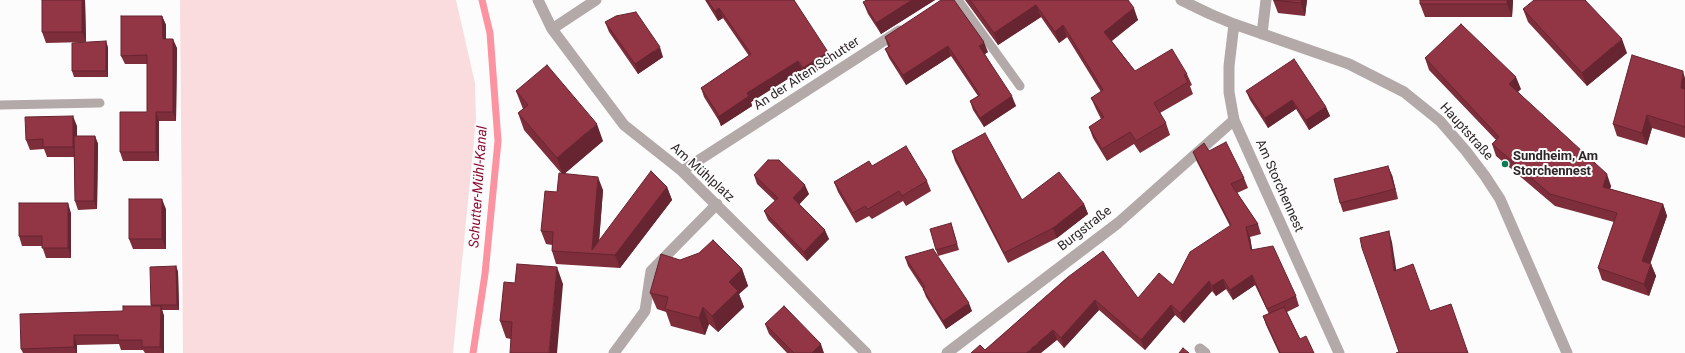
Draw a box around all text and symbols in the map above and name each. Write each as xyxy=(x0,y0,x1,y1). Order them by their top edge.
street label: An der Alten Schutter xyxy=(751,34,863,114)
street label: Hauptstraße xyxy=(1436,100,1496,164)
water label: Schutter-Mühl-Kanal xyxy=(466,125,492,249)
street label: Am Storchennest xyxy=(1252,137,1306,235)
street label: Am Mühlplatz xyxy=(667,140,737,206)
place label: Sundheim, Am Storchennest xyxy=(1513,149,1598,180)
marker: Sundheim, Am Storchennest xyxy=(1500,159,1510,169)
street label: Burgstraße xyxy=(1055,203,1115,255)

